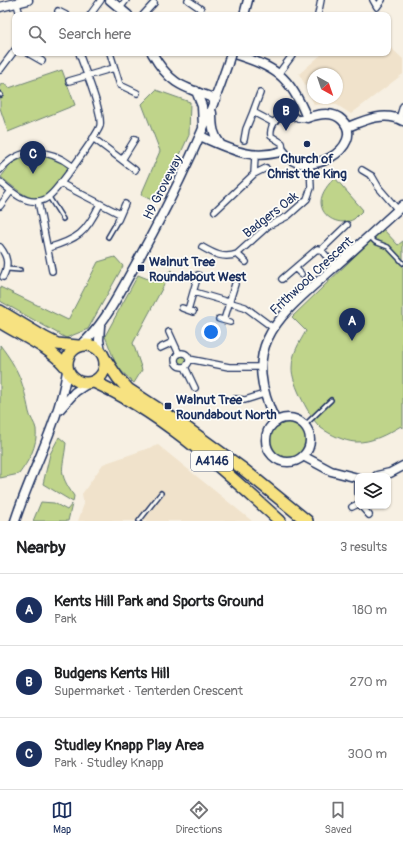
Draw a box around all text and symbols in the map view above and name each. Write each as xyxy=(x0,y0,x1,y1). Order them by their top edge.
search box xyxy=(12,12,391,56)
icon: search xyxy=(26,23,48,45)
text: Search here xyxy=(58,25,131,44)
north arrow xyxy=(307,68,343,104)
pin: B xyxy=(273,98,299,131)
marker: Church of Christ the King xyxy=(302,139,312,149)
pin: C xyxy=(20,141,46,174)
place label: Church of Christ the King xyxy=(267,151,347,182)
street label: H9 Groveway xyxy=(140,152,186,222)
street label: Badgers Oak xyxy=(240,188,302,241)
street label: Frithwood Crescent xyxy=(267,233,357,318)
place label: Walnut Tree Roundabout West xyxy=(149,254,247,285)
marker: Walnut Tree Roundabout West xyxy=(136,263,146,273)
pin: A xyxy=(339,308,365,341)
your location xyxy=(201,322,221,342)
place label: Walnut Tree Roundabout North xyxy=(176,392,277,423)
marker: Walnut Tree Roundabout North xyxy=(163,401,173,411)
road number: A4146 xyxy=(191,451,233,471)
map controls xyxy=(355,473,391,509)
button: layers xyxy=(355,473,391,509)
text: Nearby xyxy=(16,537,65,558)
text: 3 results xyxy=(340,539,387,555)
text: Kents Hill Park and Sports Ground xyxy=(54,592,264,611)
text: A xyxy=(25,602,33,618)
text: 180 m xyxy=(352,602,387,618)
text: Park xyxy=(54,611,77,627)
text: Budgens Kents Hill xyxy=(54,664,170,683)
text: B xyxy=(25,674,33,690)
text: 270 m xyxy=(350,674,387,690)
text: Supermarket · Tenterden Crescent xyxy=(54,683,243,699)
text: Studley Knapp Play Area xyxy=(54,736,204,755)
text: C xyxy=(25,746,33,762)
text: 300 m xyxy=(348,746,387,762)
text: Park · Studley Knapp xyxy=(54,755,164,771)
tab: Map xyxy=(51,799,73,836)
tab: Directions xyxy=(175,799,222,836)
tab: Saved xyxy=(325,799,352,836)

